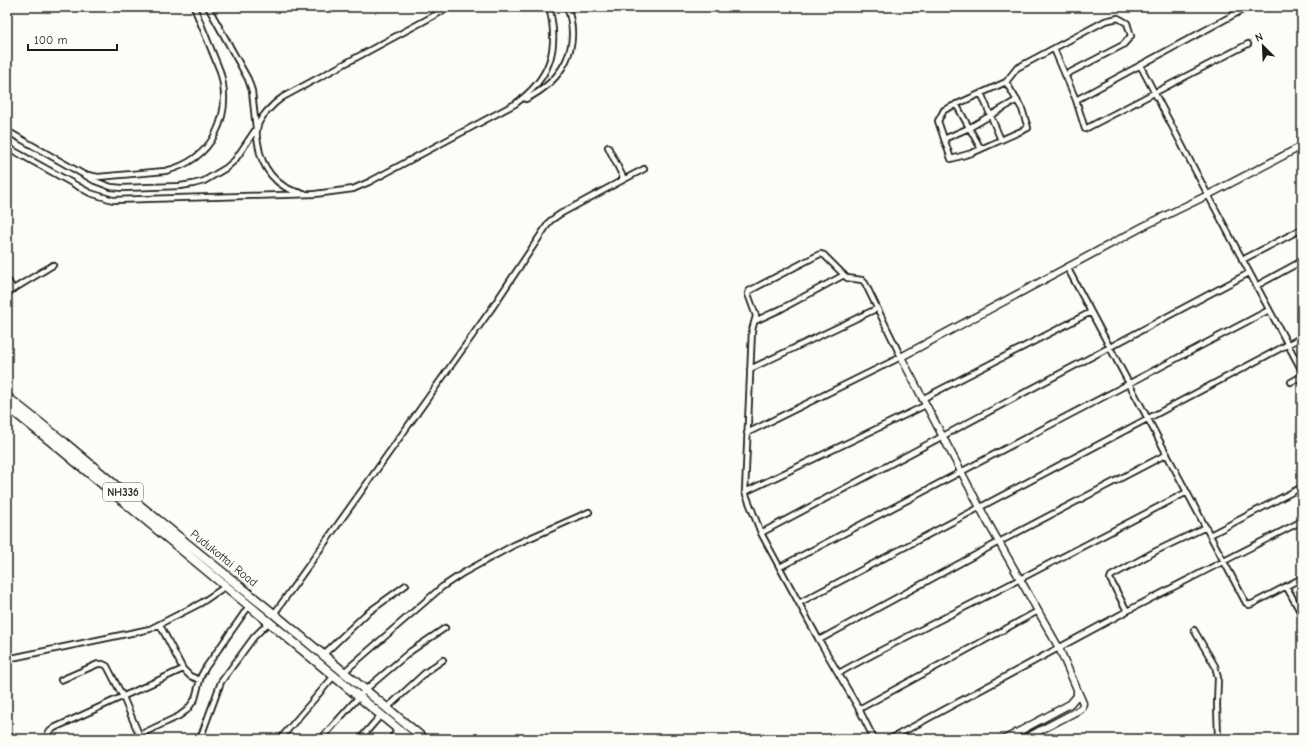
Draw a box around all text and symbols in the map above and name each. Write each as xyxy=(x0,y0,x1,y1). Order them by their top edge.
scale bar xyxy=(28,26,117,52)
north arrow xyxy=(1243,26,1283,66)
text: N xyxy=(1253,30,1265,45)
text: 100 m xyxy=(34,33,67,47)
road number: NH336 xyxy=(103,483,143,501)
street label: Pudukottai Road xyxy=(188,527,260,589)

